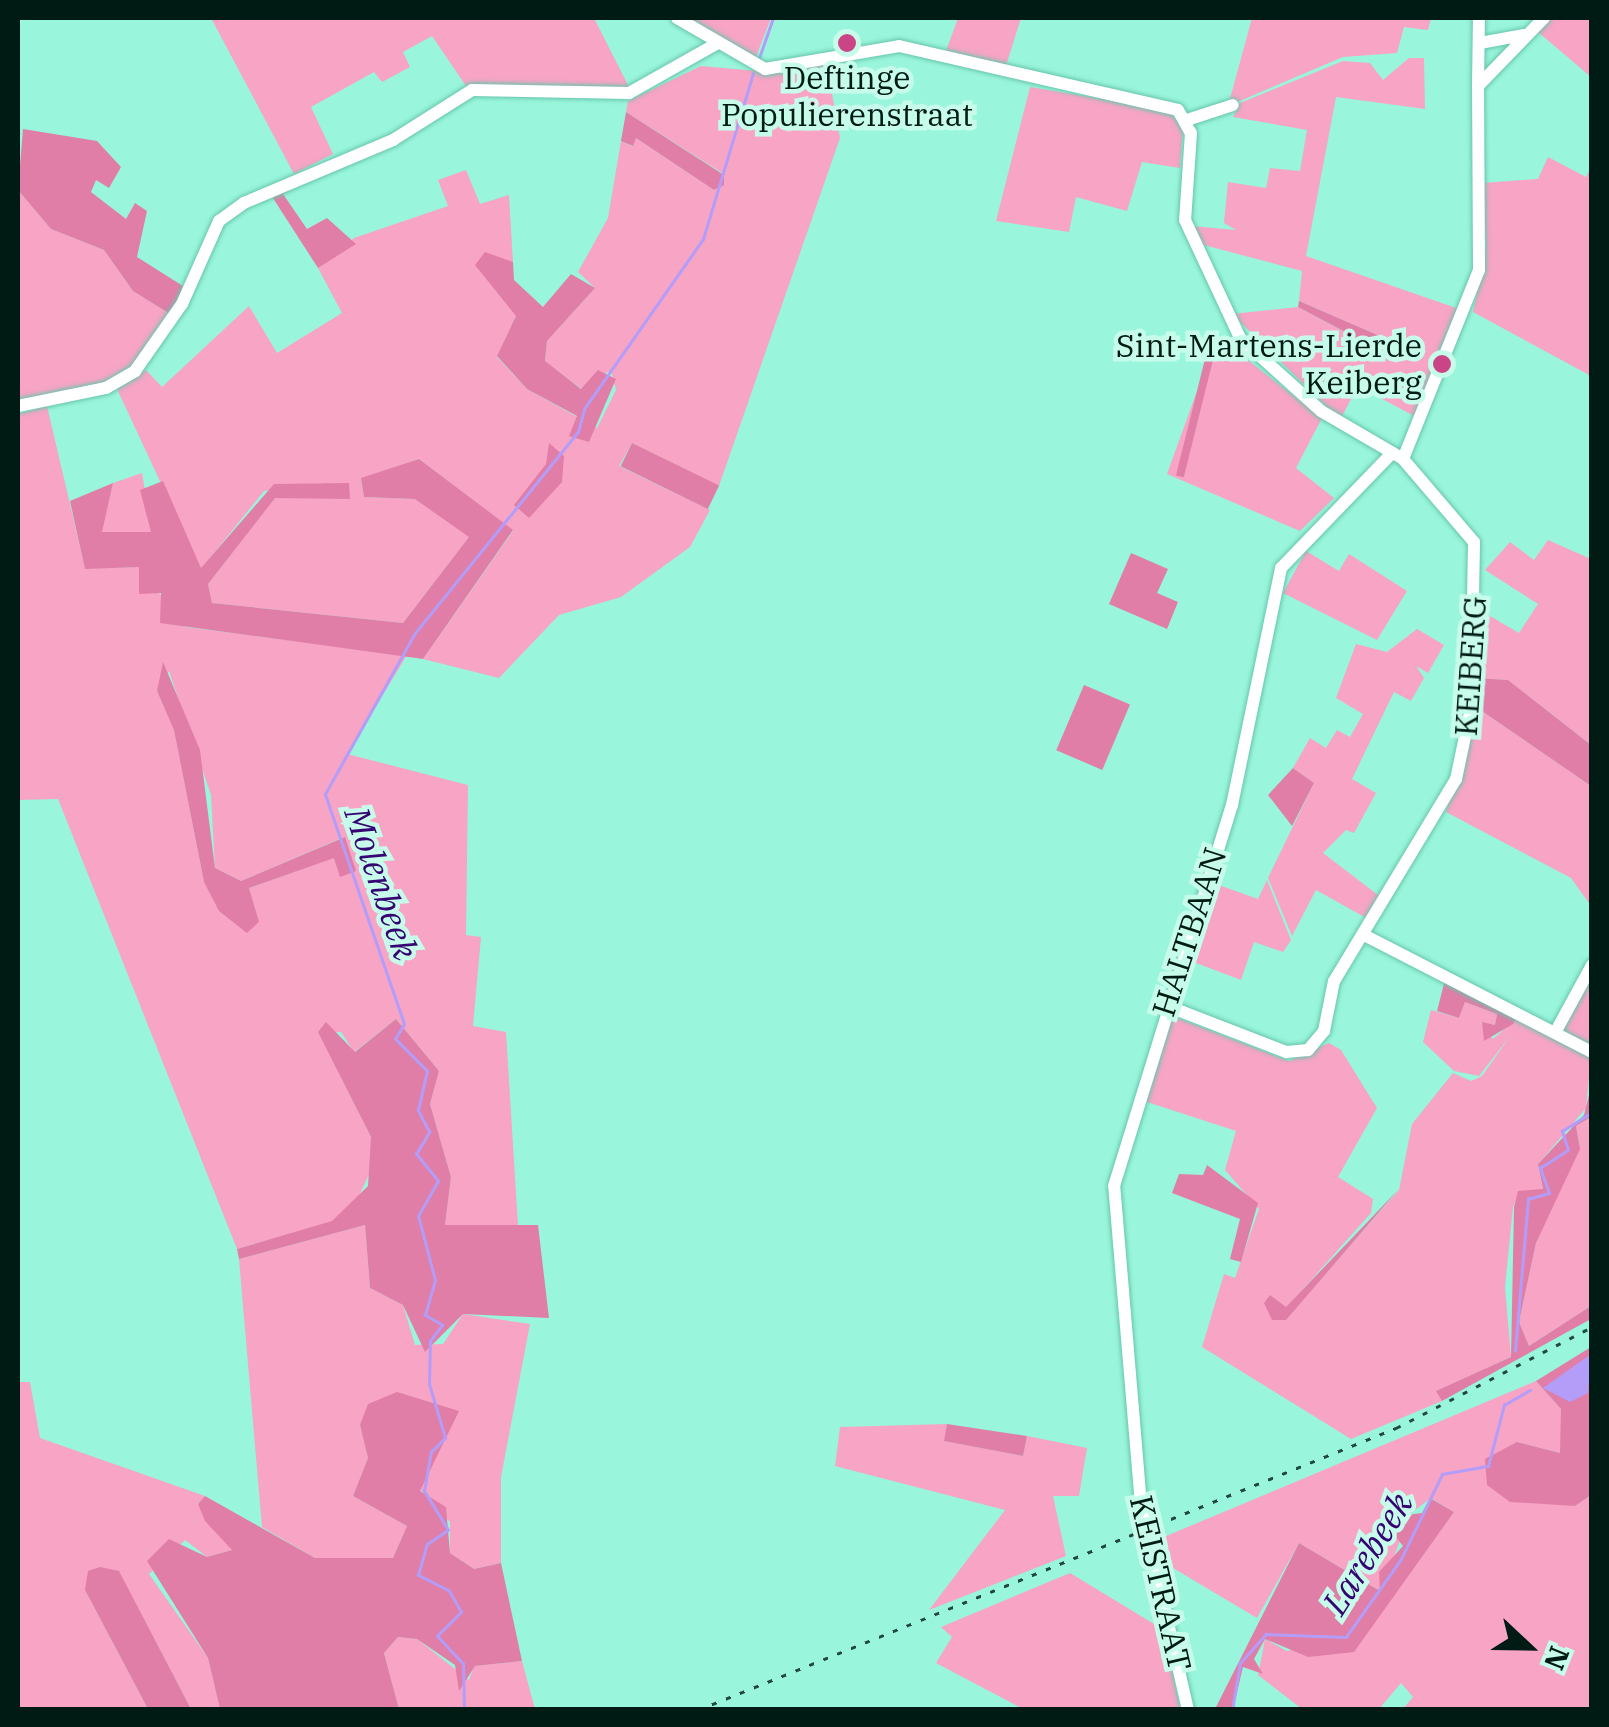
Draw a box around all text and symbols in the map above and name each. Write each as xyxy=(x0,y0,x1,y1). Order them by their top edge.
marker: Deftinge Populierenstraat xyxy=(836,32,858,54)
place label: Deftinge Populierenstraat xyxy=(721,59,973,134)
place label: Sint-Martens-Lierde Keiberg xyxy=(1116,327,1422,402)
marker: Sint-Martens-Lierde Keiberg xyxy=(1431,353,1453,375)
street label: KEIBERG xyxy=(1446,595,1494,737)
water label: Molenbeek xyxy=(336,801,428,965)
street label: HALTBAAN xyxy=(1144,843,1234,1021)
water label: Larebeek xyxy=(1313,1484,1421,1622)
street label: KEISTRAAT xyxy=(1122,1492,1200,1674)
north arrow xyxy=(1479,1597,1579,1697)
text: N xyxy=(1536,1641,1579,1676)

